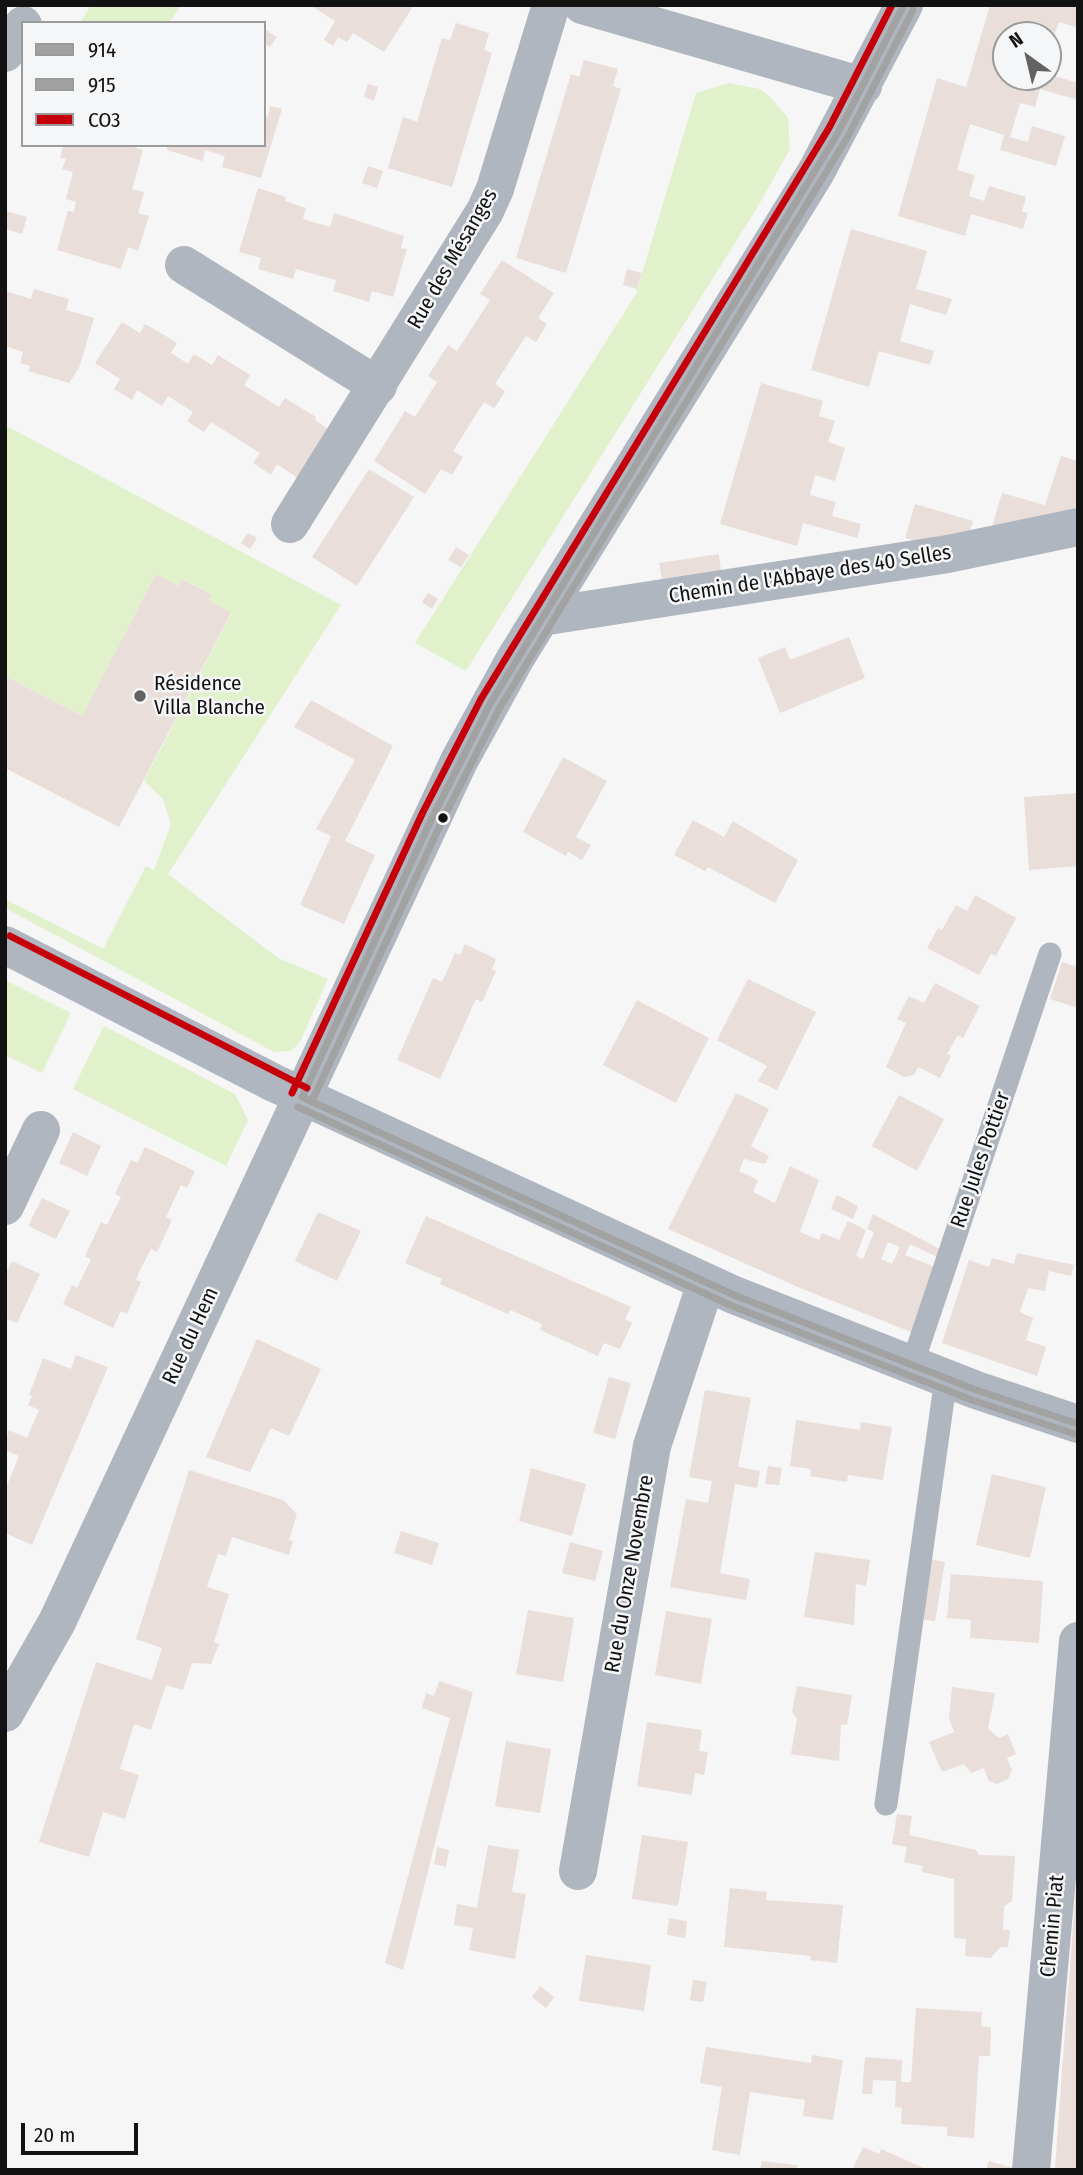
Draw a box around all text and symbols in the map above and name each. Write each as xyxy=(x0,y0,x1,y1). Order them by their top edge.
legend xyxy=(21,21,266,147)
north arrow xyxy=(992,21,1062,91)
text: N xyxy=(1005,27,1027,53)
text: 914 xyxy=(88,37,116,63)
text: 915 xyxy=(88,72,116,98)
text: CO3 xyxy=(88,107,121,133)
street label: Rue des Mésanges xyxy=(403,184,503,334)
street label: Chemin de l'Abbaye des 40 Selles xyxy=(667,540,953,610)
place label: Résidence Villa Blanche xyxy=(154,671,265,721)
marker: Résidence Villa Blanche xyxy=(132,688,148,704)
unlabelled marker xyxy=(436,811,450,825)
street label: Rue Jules Pottier xyxy=(946,1089,1016,1231)
street label: Rue du Hem xyxy=(158,1283,224,1389)
street label: Rue du Onze Novembre xyxy=(600,1473,660,1675)
street label: Chemin Piat xyxy=(1036,1874,1070,1978)
scale bar xyxy=(24,2108,142,2152)
text: 20 m xyxy=(34,2122,75,2148)

